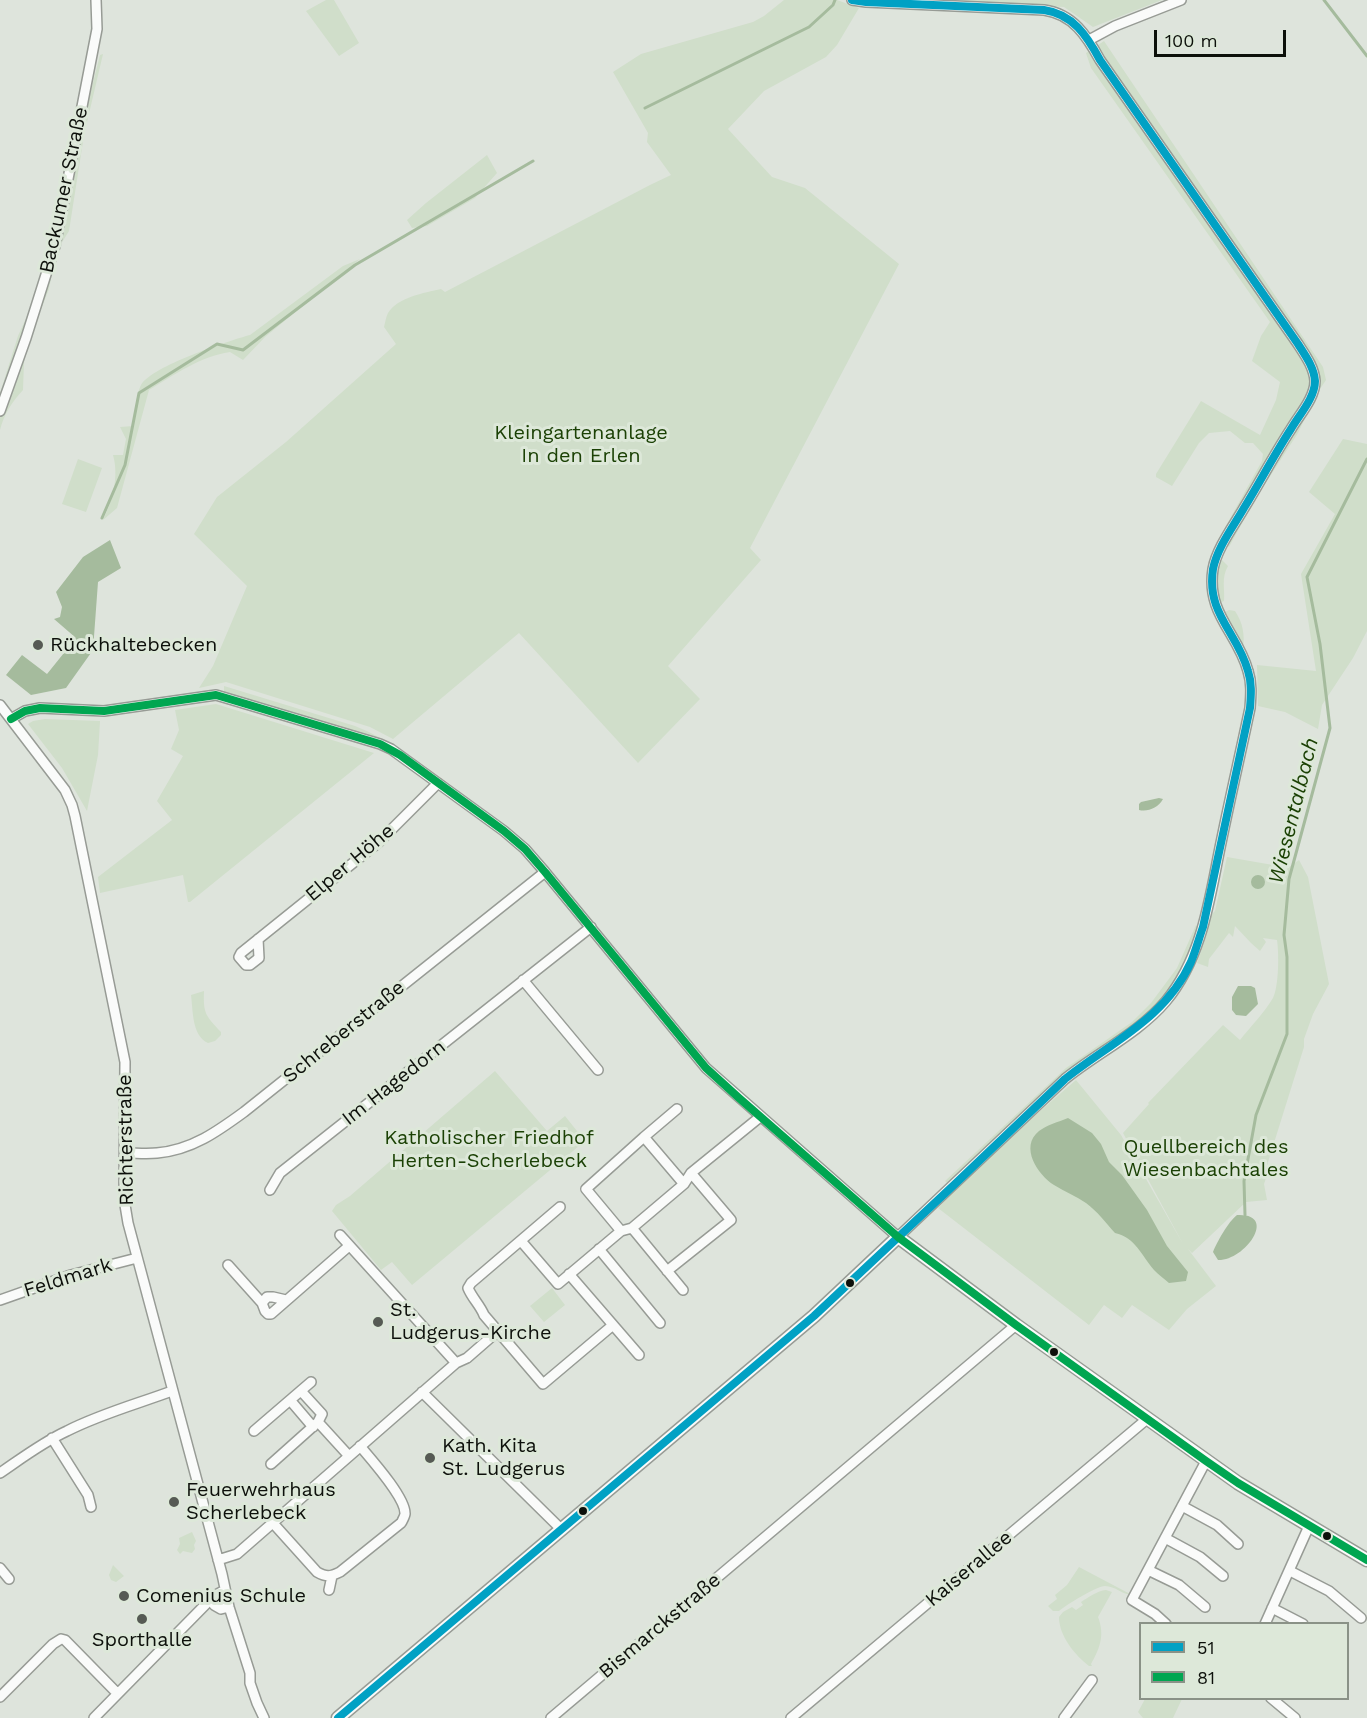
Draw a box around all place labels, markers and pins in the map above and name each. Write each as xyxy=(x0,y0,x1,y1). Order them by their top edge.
place label: Rückhaltebecken xyxy=(50,633,217,657)
marker: Rückhaltebecken xyxy=(31,638,45,652)
unlabelled marker xyxy=(844,1277,856,1289)
place label: St. Ludgerus-Kirche xyxy=(390,1298,551,1345)
marker: St. Ludgerus-Kirche xyxy=(371,1315,385,1329)
unlabelled marker xyxy=(1048,1346,1060,1358)
place label: Kath. Kita St. Ludgerus xyxy=(442,1434,565,1481)
marker: Kath. Kita St. Ludgerus xyxy=(423,1451,437,1465)
place label: Feuerwehrhaus Scherlebeck xyxy=(186,1478,336,1525)
marker: Feuerwehrhaus Scherlebeck xyxy=(167,1495,181,1509)
unlabelled marker xyxy=(577,1505,589,1517)
unlabelled marker xyxy=(1321,1530,1333,1542)
place label: Comenius Schule xyxy=(136,1584,306,1608)
marker: Comenius Schule xyxy=(117,1589,131,1603)
marker: Sporthalle xyxy=(135,1612,149,1626)
place label: Sporthalle xyxy=(92,1628,192,1652)

